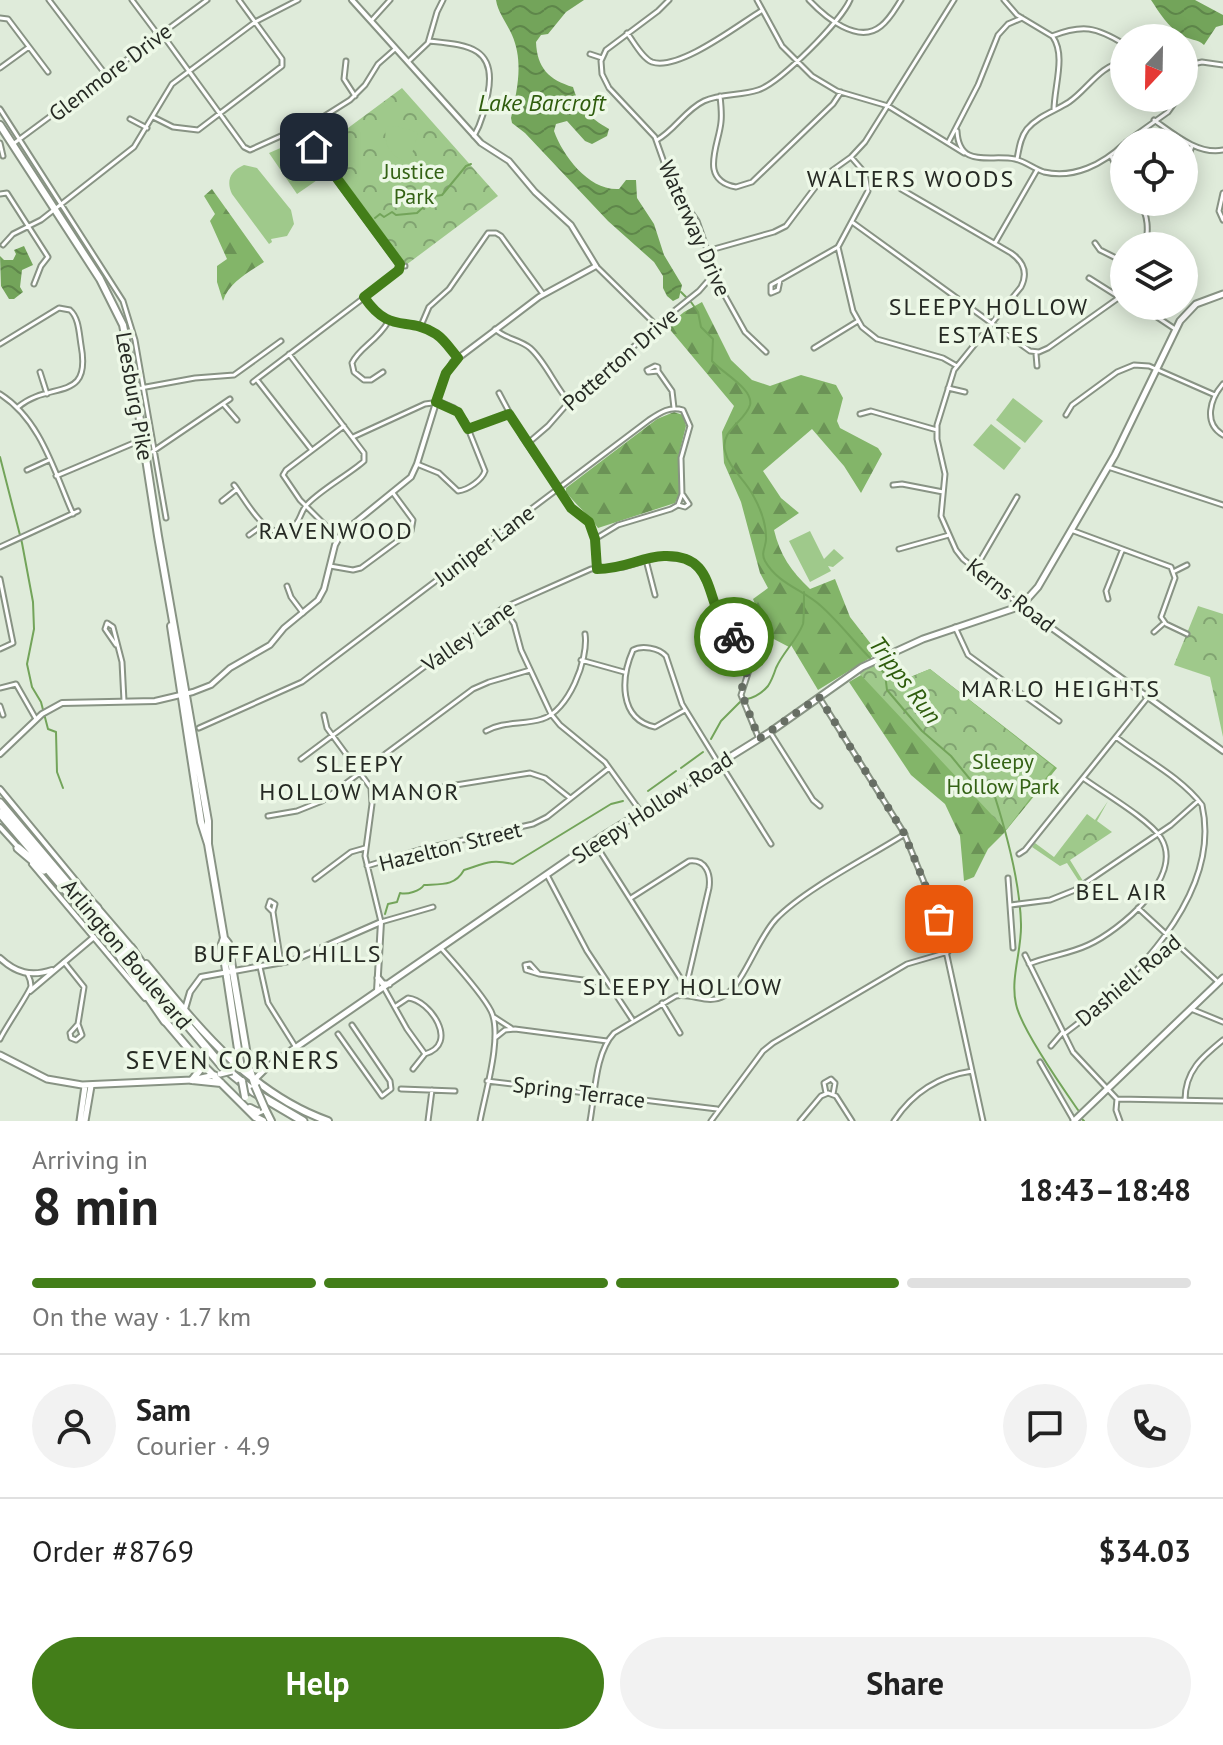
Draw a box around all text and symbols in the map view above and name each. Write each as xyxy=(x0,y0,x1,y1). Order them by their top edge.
street label: Glenmore Drive xyxy=(43,17,177,127)
north arrow xyxy=(1110,24,1198,112)
map controls xyxy=(1110,24,1198,320)
water label: Lake Barcroft xyxy=(478,87,607,118)
pin xyxy=(280,113,348,181)
icon: home xyxy=(292,125,336,169)
button: locate xyxy=(1110,128,1198,216)
street label: Waterway Drive xyxy=(653,156,737,300)
park label: Justice Park xyxy=(382,157,445,210)
district label: WALTERS WOODS xyxy=(807,163,1015,194)
button: layers xyxy=(1110,232,1198,320)
district label: SLEEPY HOLLOW ESTATES xyxy=(889,291,1089,350)
street label: Potterton Drive xyxy=(557,301,683,417)
street label: Leesburg Pike xyxy=(110,330,160,462)
street label: Juniper Lane xyxy=(428,498,539,592)
district label: RAVENWOOD xyxy=(258,515,414,546)
street label: Kerns Road xyxy=(961,552,1061,638)
street label: Valley Lane xyxy=(416,594,520,679)
courier xyxy=(694,597,774,677)
icon: bike xyxy=(712,615,756,659)
water label: Tripps Run xyxy=(862,629,949,730)
district label: MARLO HEIGHTS xyxy=(961,673,1161,704)
street label: Sleepy Hollow Road xyxy=(566,745,738,869)
park label: Sleepy Hollow Park xyxy=(947,747,1060,800)
district label: SLEEPY HOLLOW MANOR xyxy=(259,748,461,807)
street label: Hazelton Street xyxy=(376,815,525,877)
street label: Arlington Boulevard xyxy=(56,873,198,1035)
district label: BEL AIR xyxy=(1075,876,1169,907)
pin xyxy=(905,885,973,953)
icon: bag xyxy=(917,897,961,941)
street label: Dashiell Road xyxy=(1070,928,1186,1032)
district label: BUFFALO HILLS xyxy=(194,938,382,969)
district label: SLEEPY HOLLOW xyxy=(583,971,783,1002)
district label: SEVEN CORNERS xyxy=(125,1043,341,1076)
street label: Spring Terrace xyxy=(511,1070,647,1114)
text: Arriving in xyxy=(32,1143,148,1176)
text: 18:43–18:48 xyxy=(1019,1170,1191,1209)
text: 8 min xyxy=(32,1172,159,1239)
text: On the way · 1.7 km xyxy=(32,1300,251,1333)
button: person xyxy=(32,1384,116,1468)
button: chat xyxy=(1003,1384,1087,1468)
button: phone xyxy=(1107,1384,1191,1468)
text: Sam xyxy=(136,1390,191,1429)
text: Courier · 4.9 xyxy=(136,1429,270,1462)
text: Order #8769 xyxy=(32,1531,194,1570)
text: $34.03 xyxy=(1099,1531,1191,1570)
button: Help xyxy=(32,1637,604,1729)
button: Share xyxy=(620,1637,1191,1729)

